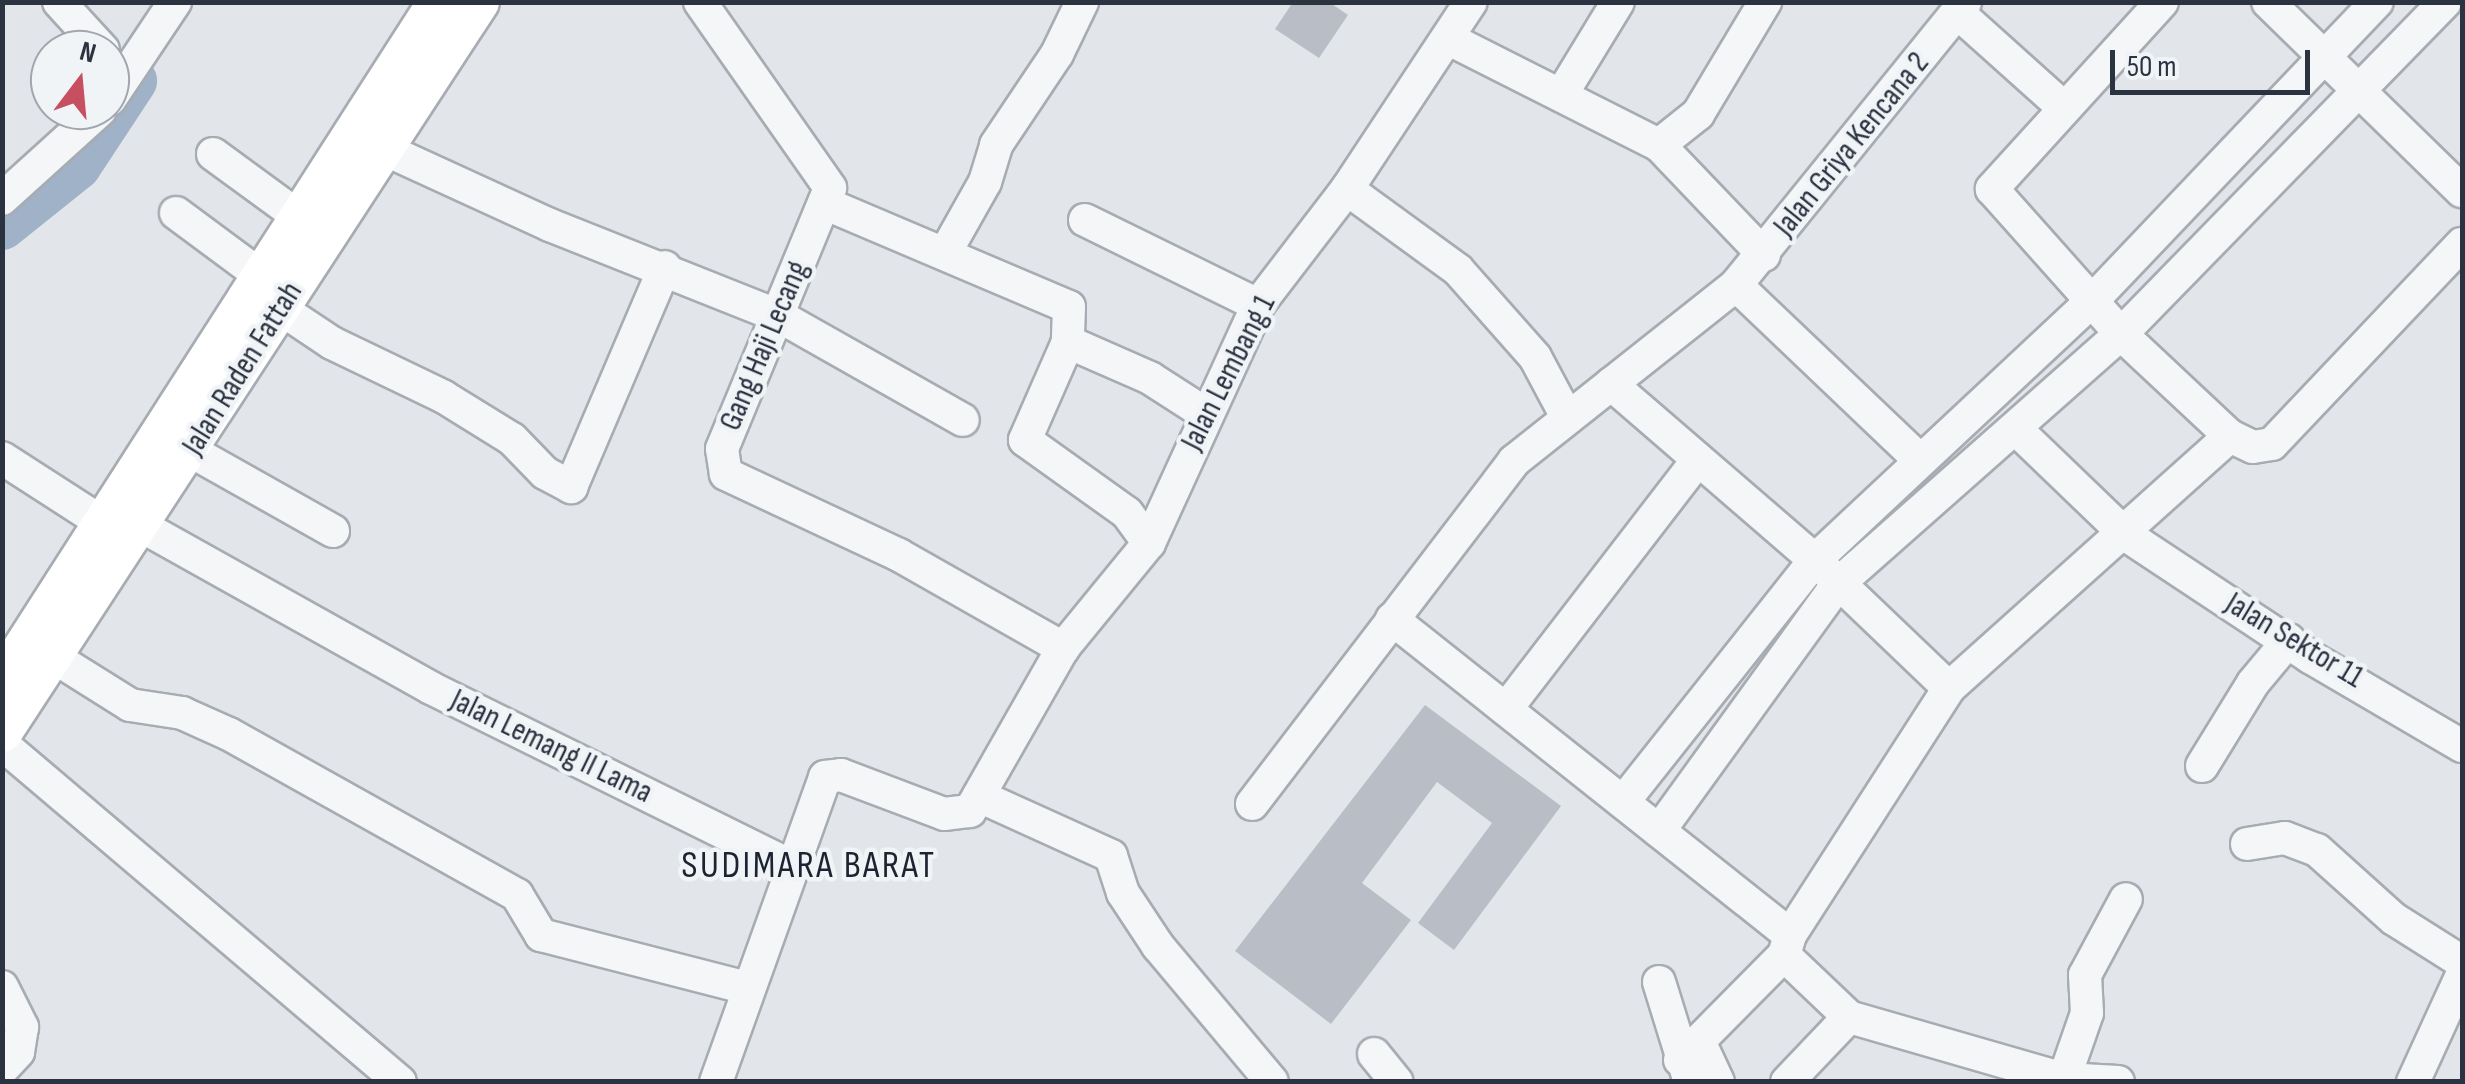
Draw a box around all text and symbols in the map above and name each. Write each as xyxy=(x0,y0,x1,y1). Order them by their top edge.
north arrow xyxy=(30,30,130,130)
scale bar xyxy=(2115,30,2315,92)
text: N xyxy=(76,35,100,71)
street label: Jalan Griya Kencana 2 xyxy=(1766,45,1938,245)
text: 50 m xyxy=(2127,49,2176,85)
street label: Gang Haji Lecang xyxy=(712,255,818,437)
street label: Jalan Raden Fattah xyxy=(175,275,311,463)
street label: Jalan Lembang 1 xyxy=(1173,289,1285,457)
street label: Jalan Sektor 11 xyxy=(2218,585,2370,697)
street label: Jalan Lemang II Lama xyxy=(444,682,658,812)
district label: SUDIMARA BARAT xyxy=(681,843,937,889)

